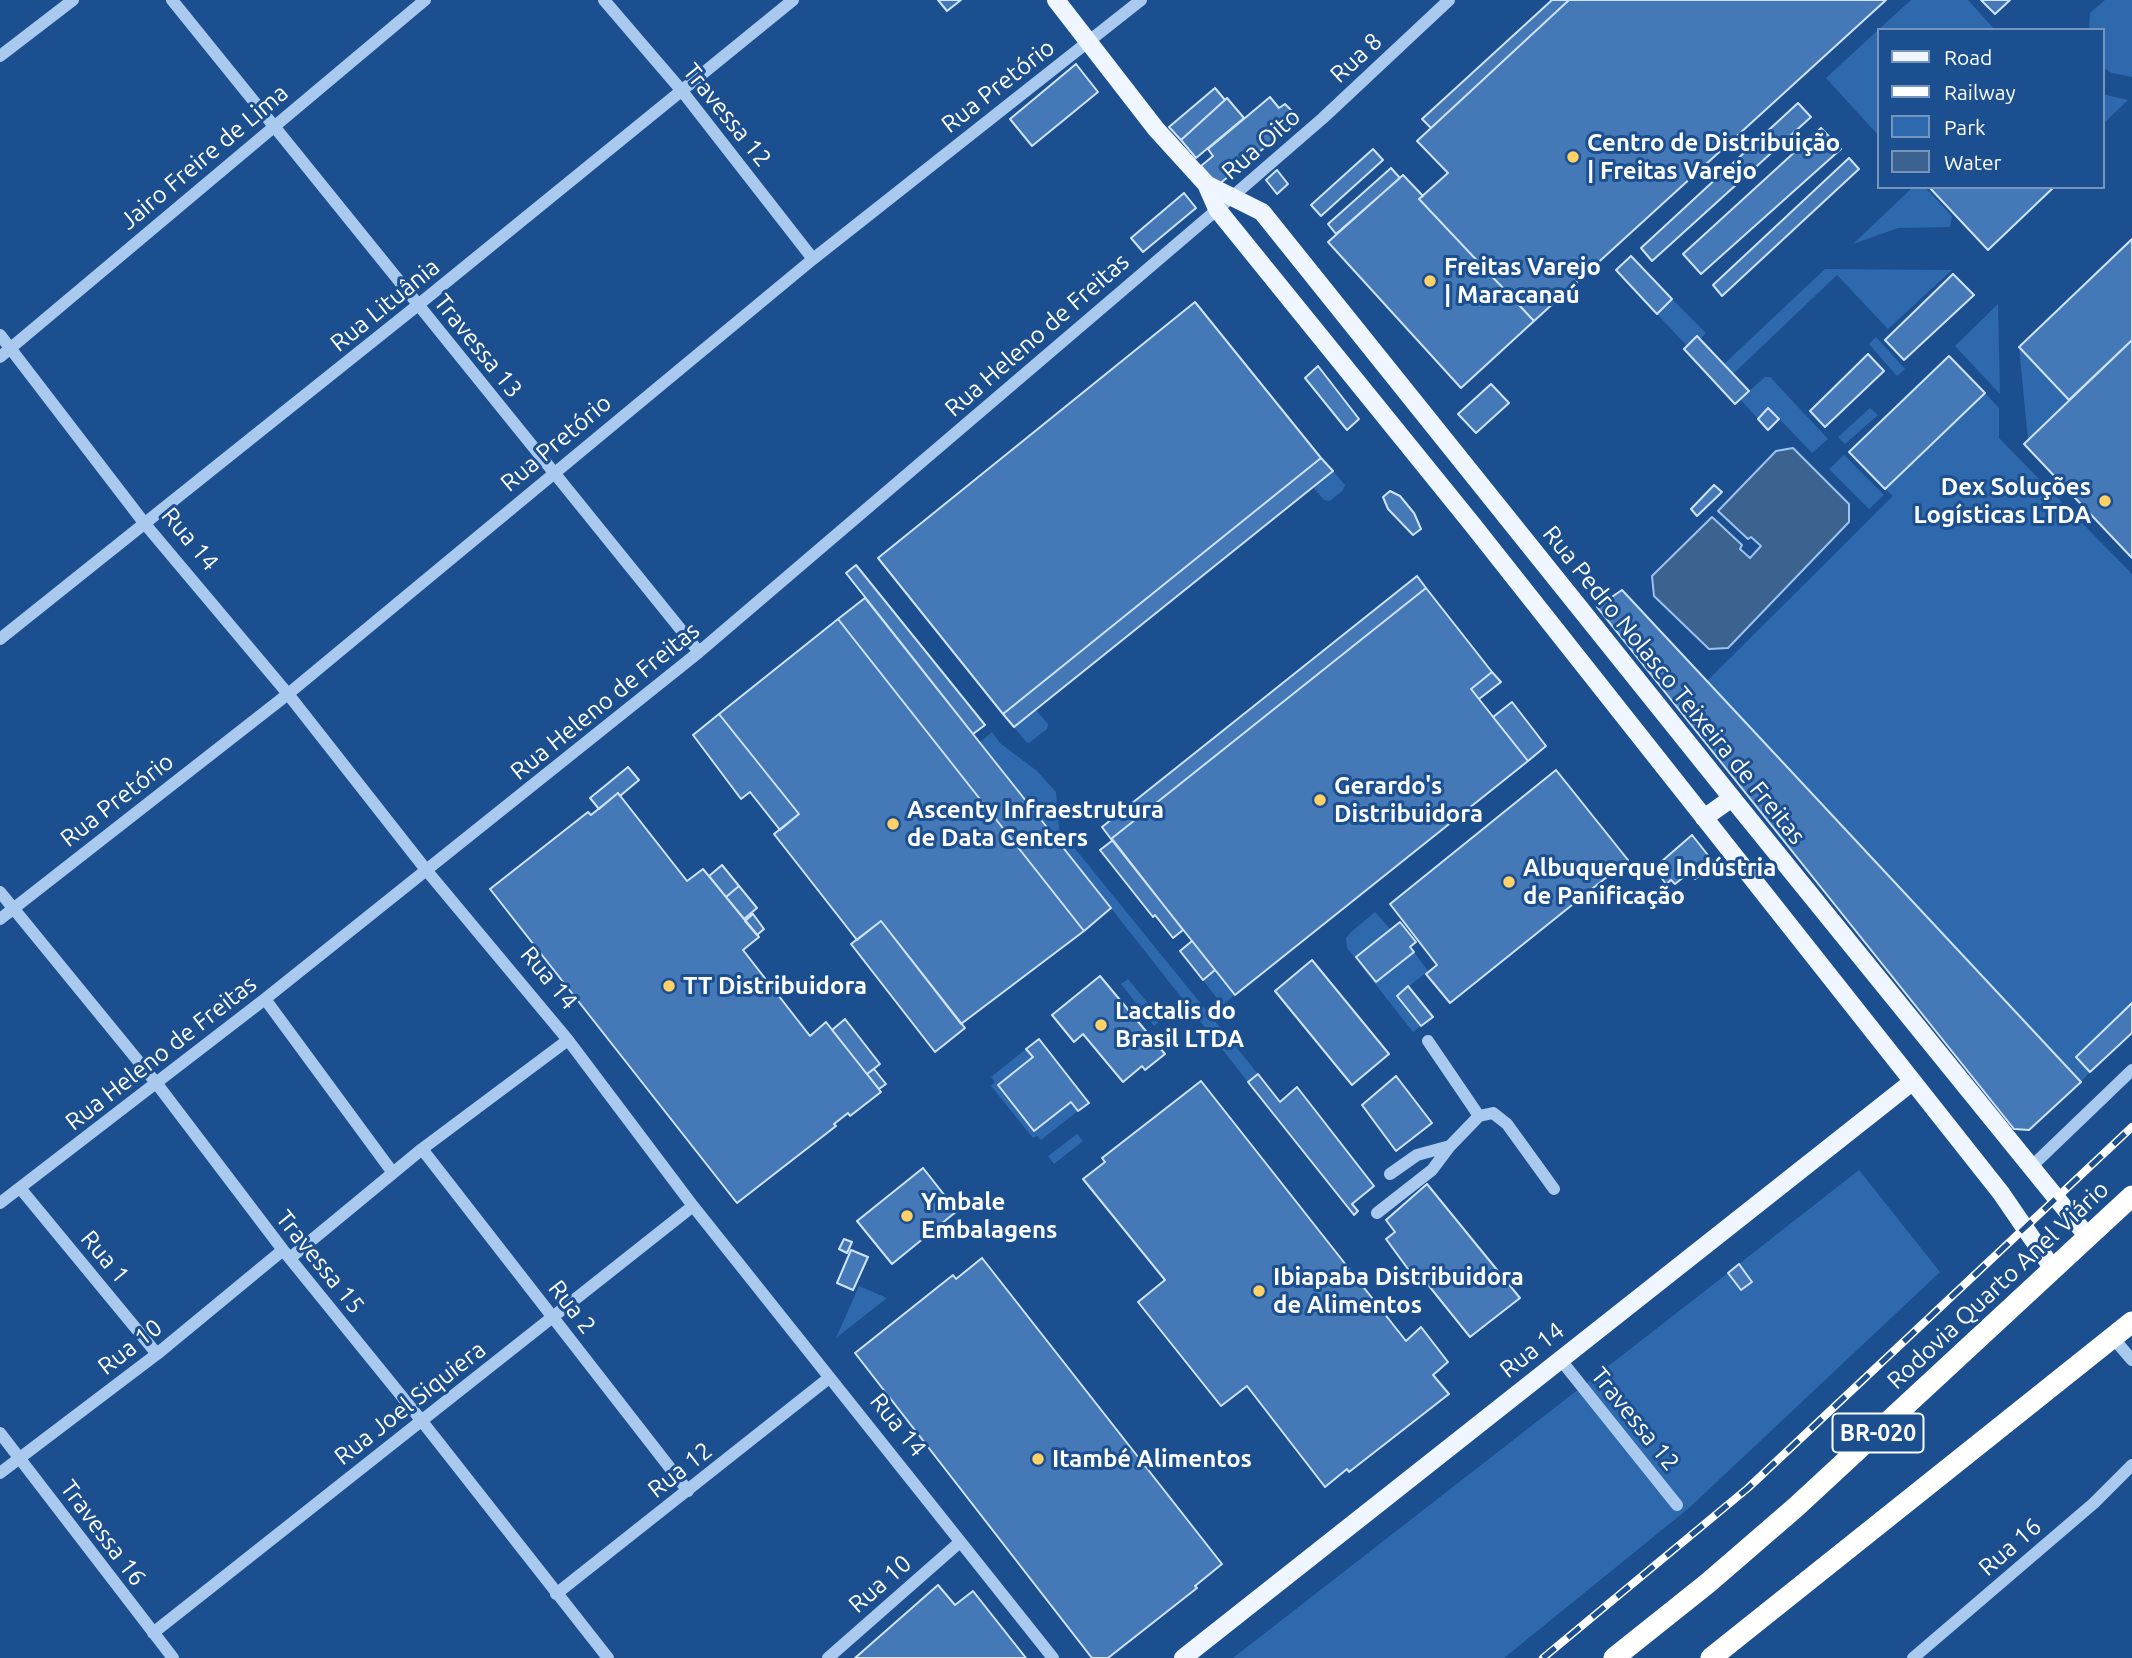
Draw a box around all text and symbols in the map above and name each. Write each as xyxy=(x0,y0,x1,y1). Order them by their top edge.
street label: Rua 8 xyxy=(1324,27,1388,89)
legend xyxy=(1876,28,2104,189)
street label: Rua Pretório xyxy=(936,33,1060,139)
text: Road xyxy=(1944,45,1992,69)
street label: Travessa 12 xyxy=(677,58,777,172)
street label: Jairo Freire de Lima xyxy=(114,78,294,236)
text: Railway xyxy=(1944,80,2016,104)
street label: Rua Oito xyxy=(1216,102,1306,186)
text: Park xyxy=(1944,115,1986,139)
place label: Centro de Distribuição | Freitas Varejo xyxy=(1587,129,1840,185)
marker: Centro de Distribuição | Freitas Varejo xyxy=(1565,149,1581,165)
text: Water xyxy=(1944,150,2002,174)
street label: Rua Heleno de Freitas xyxy=(939,247,1135,423)
street label: Rua Lituânia xyxy=(325,252,445,358)
place label: Freitas Varejo | Maracanaú xyxy=(1444,253,1601,309)
marker: Freitas Varejo | Maracanaú xyxy=(1422,273,1438,289)
street label: Travessa 13 xyxy=(428,289,528,403)
street label: Rua Pretório xyxy=(495,388,617,498)
place label: Dex Soluções Logísticas LTDA xyxy=(1913,473,2091,529)
marker: Dex Soluções Logísticas LTDA xyxy=(2097,493,2113,509)
street label: Rua 14 xyxy=(155,502,225,576)
street label: Rua Pedro Nolasco Teixeira de Freitas xyxy=(1536,520,1812,850)
street label: Rua Heleno de Freitas xyxy=(505,616,705,786)
street label: Rua Pretório xyxy=(55,747,179,853)
place label: Gerardo's Distribuidora xyxy=(1334,772,1483,828)
marker: Gerardo's Distribuidora xyxy=(1312,792,1328,808)
place label: Ascenty Infraestrutura de Data Centers xyxy=(907,796,1164,852)
marker: Ascenty Infraestrutura de Data Centers xyxy=(885,816,901,832)
place label: Albuquerque Indústria de Panificação xyxy=(1523,854,1776,910)
marker: Albuquerque Indústria de Panificação xyxy=(1501,874,1517,890)
street label: Rua 14 xyxy=(514,941,584,1015)
street label: Rua Heleno de Freitas xyxy=(60,969,262,1137)
place label: TT Distribuidora xyxy=(683,972,867,1000)
marker: TT Distribuidora xyxy=(661,978,677,994)
place label: Lactalis do Brasil LTDA xyxy=(1115,997,1244,1053)
marker: Lactalis do Brasil LTDA xyxy=(1093,1017,1109,1033)
street label: Rodovia Quarto Anel Viário xyxy=(1881,1175,2115,1395)
place label: Ymbale Embalagens xyxy=(921,1188,1057,1244)
street label: Travessa 15 xyxy=(270,1205,370,1319)
marker: Ymbale Embalagens xyxy=(899,1208,915,1224)
street label: Rua 1 xyxy=(75,1225,135,1289)
place label: Ibiapaba Distribuidora de Alimentos xyxy=(1273,1263,1524,1319)
street label: Rua 2 xyxy=(542,1274,602,1340)
marker: Ibiapaba Distribuidora de Alimentos xyxy=(1251,1283,1267,1299)
street label: Rua 10 xyxy=(92,1313,168,1381)
street label: Rua 14 xyxy=(1494,1316,1570,1384)
street label: Rua Joel Siquiera xyxy=(329,1335,491,1471)
street label: Travessa 12 xyxy=(1585,1362,1685,1476)
street label: Rua 14 xyxy=(864,1387,932,1463)
road number: BR-020 xyxy=(1832,1414,1924,1452)
street label: Rua 12 xyxy=(642,1436,718,1504)
place label: Itambé Alimentos xyxy=(1052,1445,1252,1473)
marker: Itambé Alimentos xyxy=(1030,1451,1046,1467)
street label: Travessa 16 xyxy=(54,1475,152,1591)
street label: Rua 16 xyxy=(1973,1512,2047,1582)
street label: Rua 10 xyxy=(843,1549,917,1619)

